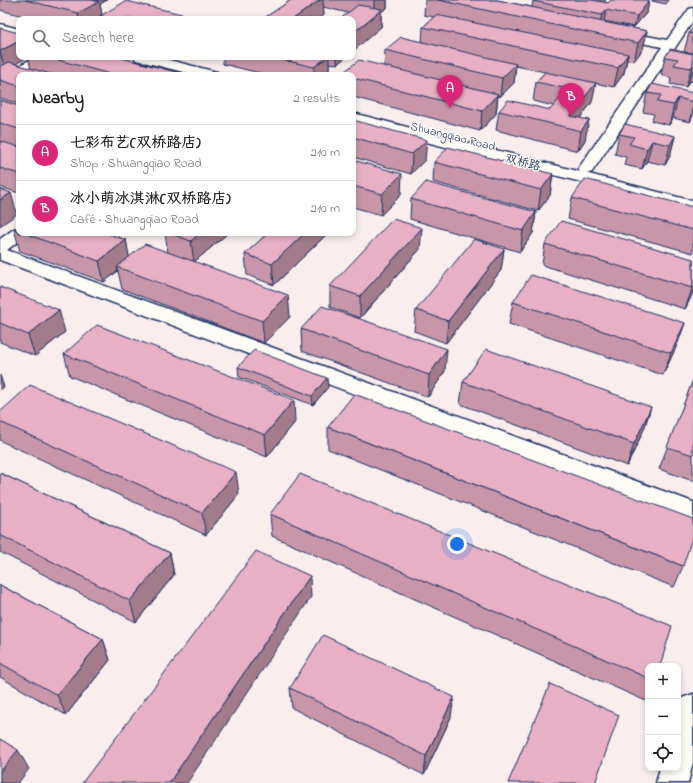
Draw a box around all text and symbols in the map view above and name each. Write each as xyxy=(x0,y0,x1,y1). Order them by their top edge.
search box xyxy=(16,16,356,60)
icon: search xyxy=(30,27,52,49)
text: Search here xyxy=(62,27,134,49)
pin: A xyxy=(437,75,463,108)
pin: B xyxy=(558,83,584,116)
text: Nearby xyxy=(32,86,84,111)
text: 2 results xyxy=(293,89,340,108)
street label: Shuangqiao Road xyxy=(408,118,497,157)
text: 七彩布艺(双桥路店) xyxy=(70,132,201,154)
text: A xyxy=(41,143,49,162)
text: 210 m xyxy=(310,143,340,162)
street label: 双桥路 xyxy=(503,150,542,176)
text: Shop · Shuangqiao Road xyxy=(70,154,202,173)
text: 冰小萌冰淇淋(双桥路店) xyxy=(70,188,231,210)
text: B xyxy=(41,199,49,218)
text: 210 m xyxy=(310,199,340,218)
text: Café · Shuangqiao Road xyxy=(70,210,199,229)
your location xyxy=(447,534,467,554)
map controls xyxy=(645,663,681,771)
button: + xyxy=(645,663,681,699)
button: − xyxy=(645,699,681,735)
button: locate xyxy=(645,735,681,771)

